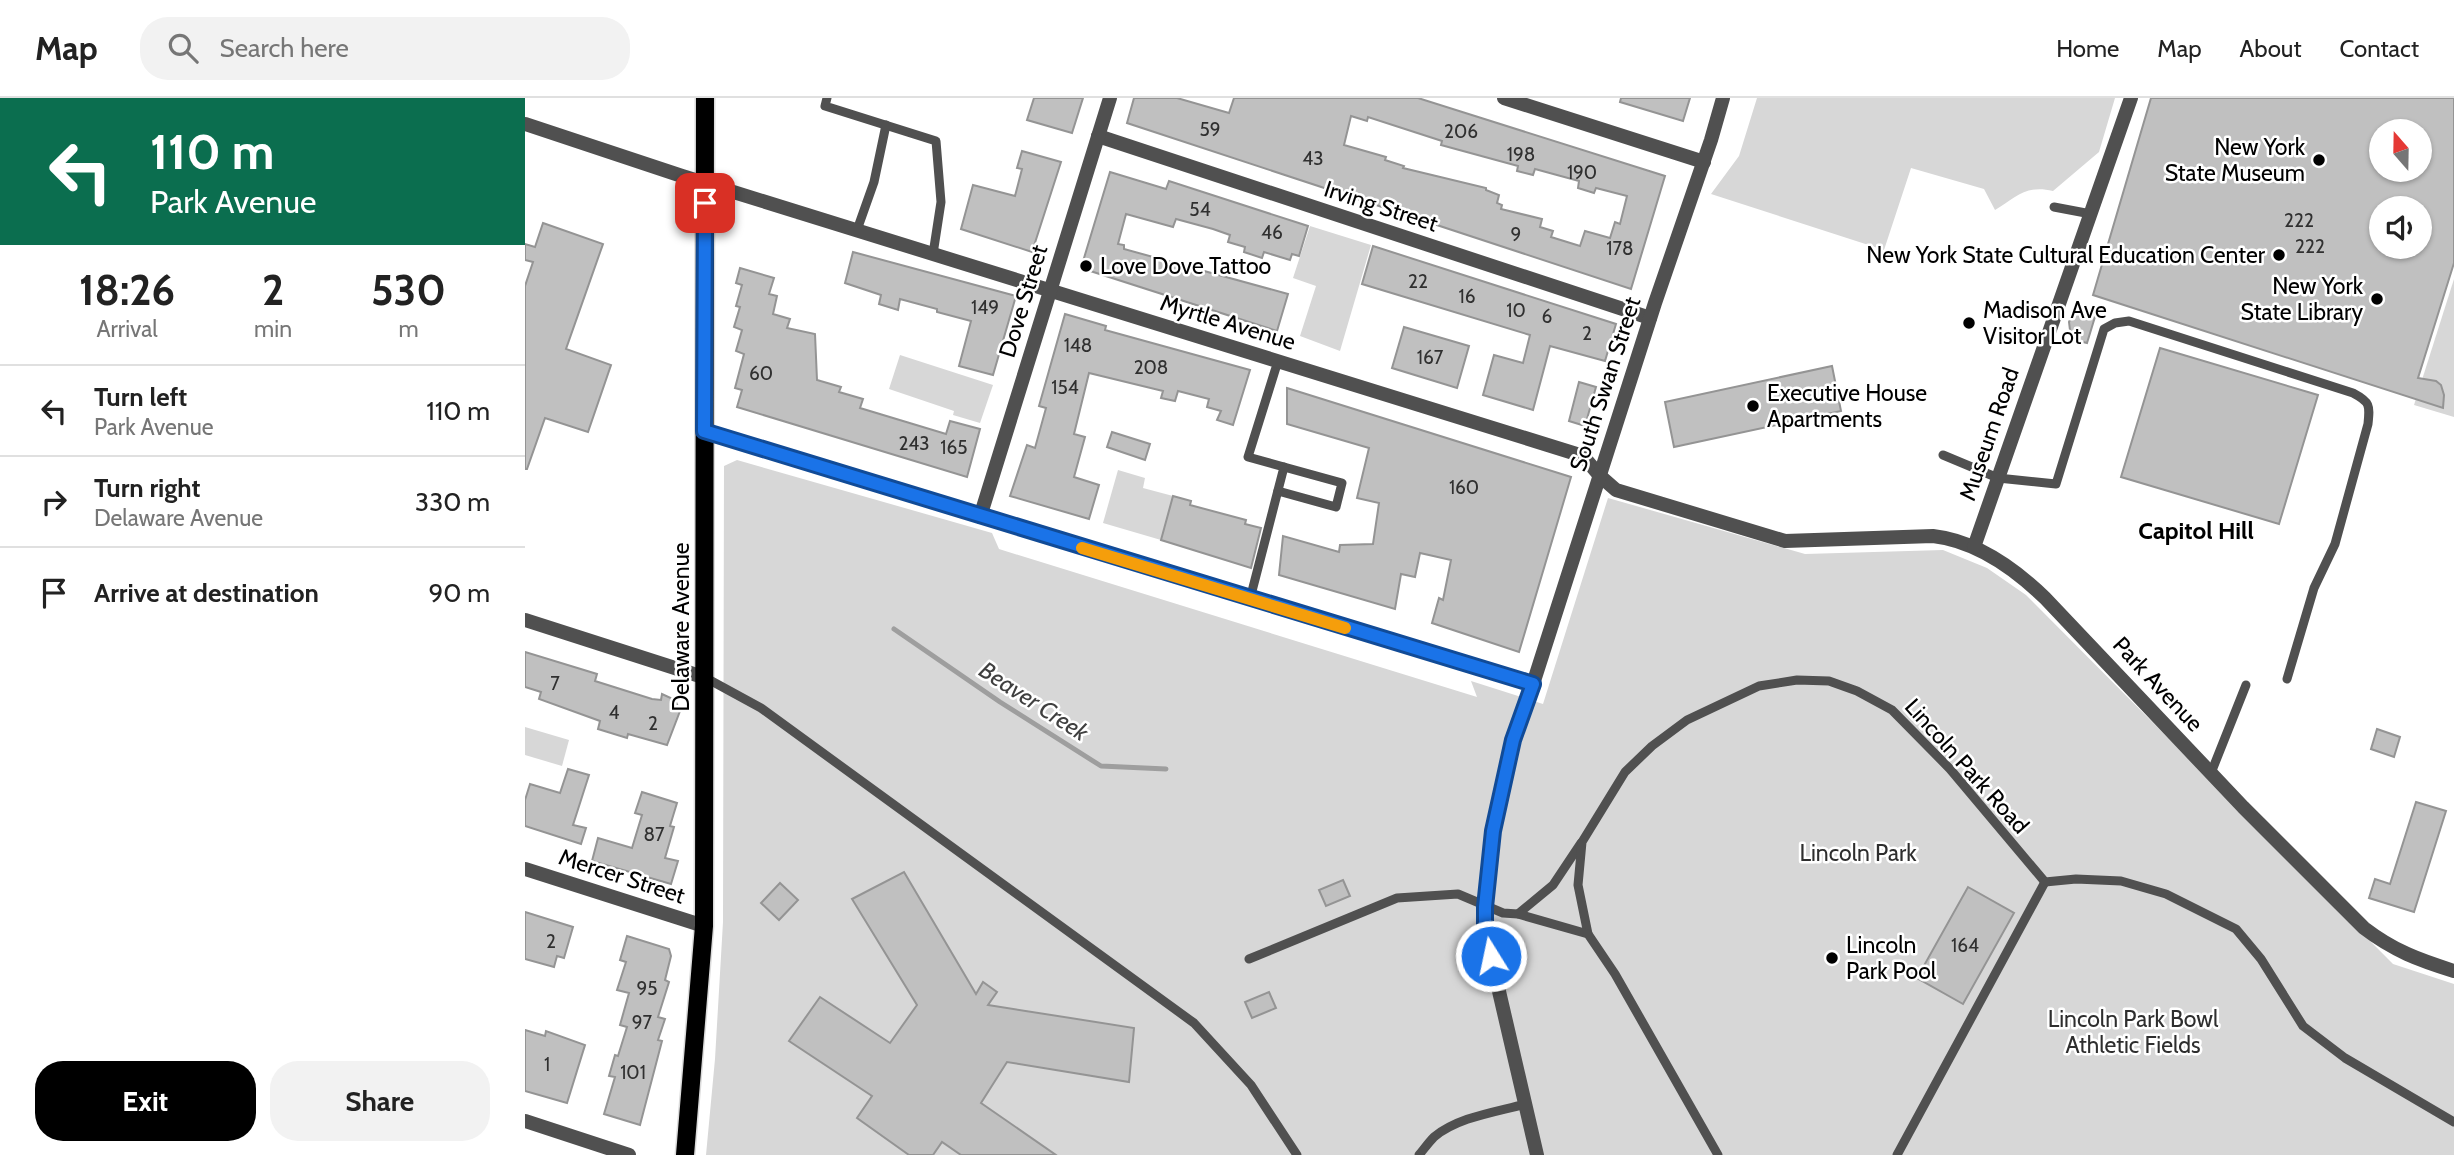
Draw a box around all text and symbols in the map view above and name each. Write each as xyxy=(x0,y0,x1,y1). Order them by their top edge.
search box xyxy=(140,17,630,80)
text: Map xyxy=(35,28,98,68)
icon: search xyxy=(164,29,202,67)
text: Search here xyxy=(220,32,349,64)
text: Home xyxy=(2056,34,2119,63)
text: Map xyxy=(2157,34,2202,63)
text: About xyxy=(2240,34,2302,63)
text: Contact xyxy=(2340,34,2419,63)
house number: 59 xyxy=(1199,118,1221,141)
north arrow xyxy=(2369,119,2433,182)
map controls xyxy=(2369,119,2432,259)
house number: 206 xyxy=(1444,120,1478,143)
text: 110 m xyxy=(150,122,274,181)
icon: left xyxy=(35,126,126,217)
place label: New York State Museum xyxy=(2165,133,2306,187)
house number: 198 xyxy=(1507,143,1535,166)
house number: 43 xyxy=(1302,147,1324,170)
marker: New York State Museum xyxy=(2311,152,2327,168)
house number: 190 xyxy=(1567,161,1597,184)
pin xyxy=(675,173,735,233)
street label: Irving Street xyxy=(1321,174,1442,238)
text: Park Avenue xyxy=(150,182,316,221)
icon: arrive xyxy=(686,184,724,222)
button: sound xyxy=(2369,196,2432,259)
house number: 54 xyxy=(1189,198,1211,221)
house number: 222 xyxy=(2284,209,2314,232)
house number: 46 xyxy=(1261,221,1283,244)
house number: 9 xyxy=(1511,223,1521,246)
house number: 222 xyxy=(2295,235,2325,258)
house number: 178 xyxy=(1606,237,1634,260)
street label: Dove Street xyxy=(993,241,1053,361)
place label: New York State Cultural Education Center xyxy=(1866,241,2266,269)
marker: New York State Cultural Education Center xyxy=(2271,247,2287,263)
place label: Love Dove Tattoo xyxy=(1100,252,1271,280)
marker: Love Dove Tattoo xyxy=(1078,258,1094,274)
text: 18:26 xyxy=(79,264,175,316)
text: 2 xyxy=(262,264,284,316)
text: 530 xyxy=(371,264,446,316)
house number: 22 xyxy=(1408,270,1428,293)
place label: New York State Library xyxy=(2241,272,2364,326)
house number: 16 xyxy=(1459,285,1476,308)
street label: Myrtle Avenue xyxy=(1157,288,1299,356)
marker: New York State Library xyxy=(2369,291,2385,307)
street label: South Swan Street xyxy=(1564,293,1646,475)
house number: 149 xyxy=(971,296,999,319)
place label: Madison Ave Visitor Lot xyxy=(1983,296,2107,350)
house number: 10 xyxy=(1506,299,1526,322)
house number: 6 xyxy=(1542,305,1552,328)
text: Arrival xyxy=(96,315,158,343)
text: min xyxy=(254,315,292,343)
text: m xyxy=(398,315,419,343)
marker: Madison Ave Visitor Lot xyxy=(1961,315,1977,331)
house number: 2 xyxy=(1582,322,1592,345)
house number: 148 xyxy=(1064,334,1092,357)
house number: 167 xyxy=(1417,346,1444,369)
house number: 208 xyxy=(1134,356,1168,379)
house number: 60 xyxy=(749,362,773,385)
street label: Museum Road xyxy=(1953,364,2025,504)
house number: 154 xyxy=(1051,376,1079,399)
place label: Executive House Apartments xyxy=(1767,379,1927,433)
text: Turn left xyxy=(94,381,187,413)
icon: left xyxy=(35,392,73,430)
text: 110 m xyxy=(426,395,490,427)
marker: Executive House Apartments xyxy=(1745,398,1761,414)
text: Park Avenue xyxy=(94,413,214,441)
house number: 243 xyxy=(898,432,930,455)
house number: 165 xyxy=(940,436,968,459)
text: Turn right xyxy=(94,472,200,504)
house number: 160 xyxy=(1449,476,1479,499)
icon: right xyxy=(35,483,73,521)
text: 330 m xyxy=(415,486,490,518)
text: Delaware Avenue xyxy=(94,504,263,532)
district label: Capitol Hill xyxy=(2138,516,2254,545)
street label: Delaware Avenue xyxy=(667,542,695,712)
icon: arrive xyxy=(35,574,73,612)
text: Arrive at destination xyxy=(94,577,319,609)
text: 90 m xyxy=(428,577,490,609)
street label: Park Avenue xyxy=(2107,631,2209,737)
water label: Beaver Creek xyxy=(974,655,1095,747)
house number: 7 xyxy=(550,672,560,695)
street label: Lincoln Park Road xyxy=(1899,693,2035,839)
house number: 4 xyxy=(609,701,620,724)
house number: 2 xyxy=(648,712,658,735)
house number: 87 xyxy=(643,823,665,846)
park label: Lincoln Park xyxy=(1799,839,1917,867)
street label: Mercer Street xyxy=(555,842,689,910)
position arrow xyxy=(1454,919,1528,993)
house number: 2 xyxy=(546,930,556,953)
place label: Lincoln Park Pool xyxy=(1846,931,1937,985)
house number: 164 xyxy=(1951,934,1979,957)
marker: Lincoln Park Pool xyxy=(1824,950,1840,966)
house number: 95 xyxy=(636,977,658,1000)
park label: Lincoln Park Bowl Athletic Fields xyxy=(2048,1005,2219,1059)
house number: 97 xyxy=(632,1011,653,1034)
house number: 1 xyxy=(544,1053,550,1076)
button: Exit xyxy=(35,1061,256,1141)
button: Share xyxy=(270,1061,490,1141)
house number: 101 xyxy=(620,1061,646,1084)

